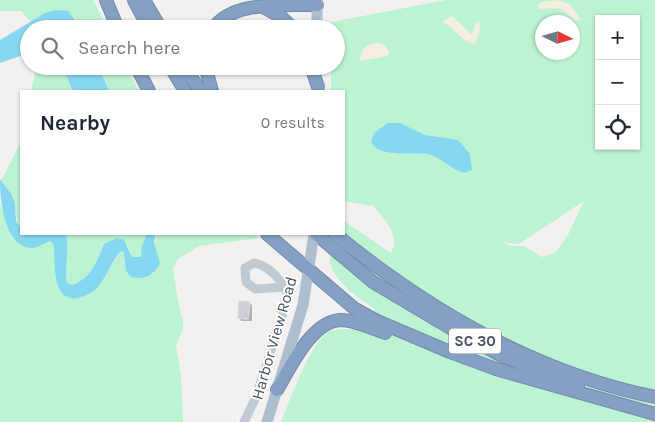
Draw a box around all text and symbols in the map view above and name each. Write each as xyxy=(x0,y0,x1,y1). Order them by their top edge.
north arrow xyxy=(535,15,580,60)
map controls xyxy=(595,15,640,150)
button: + xyxy=(595,15,640,60)
search box xyxy=(20,20,345,75)
icon: search xyxy=(38,34,66,62)
text: Search here xyxy=(78,37,180,59)
button: − xyxy=(595,60,640,105)
button: locate xyxy=(595,105,640,150)
text: Nearby xyxy=(40,111,110,135)
text: 0 results xyxy=(261,113,325,132)
street label: Harbor View Road xyxy=(247,274,301,402)
road number: SC 30 xyxy=(449,328,501,354)

